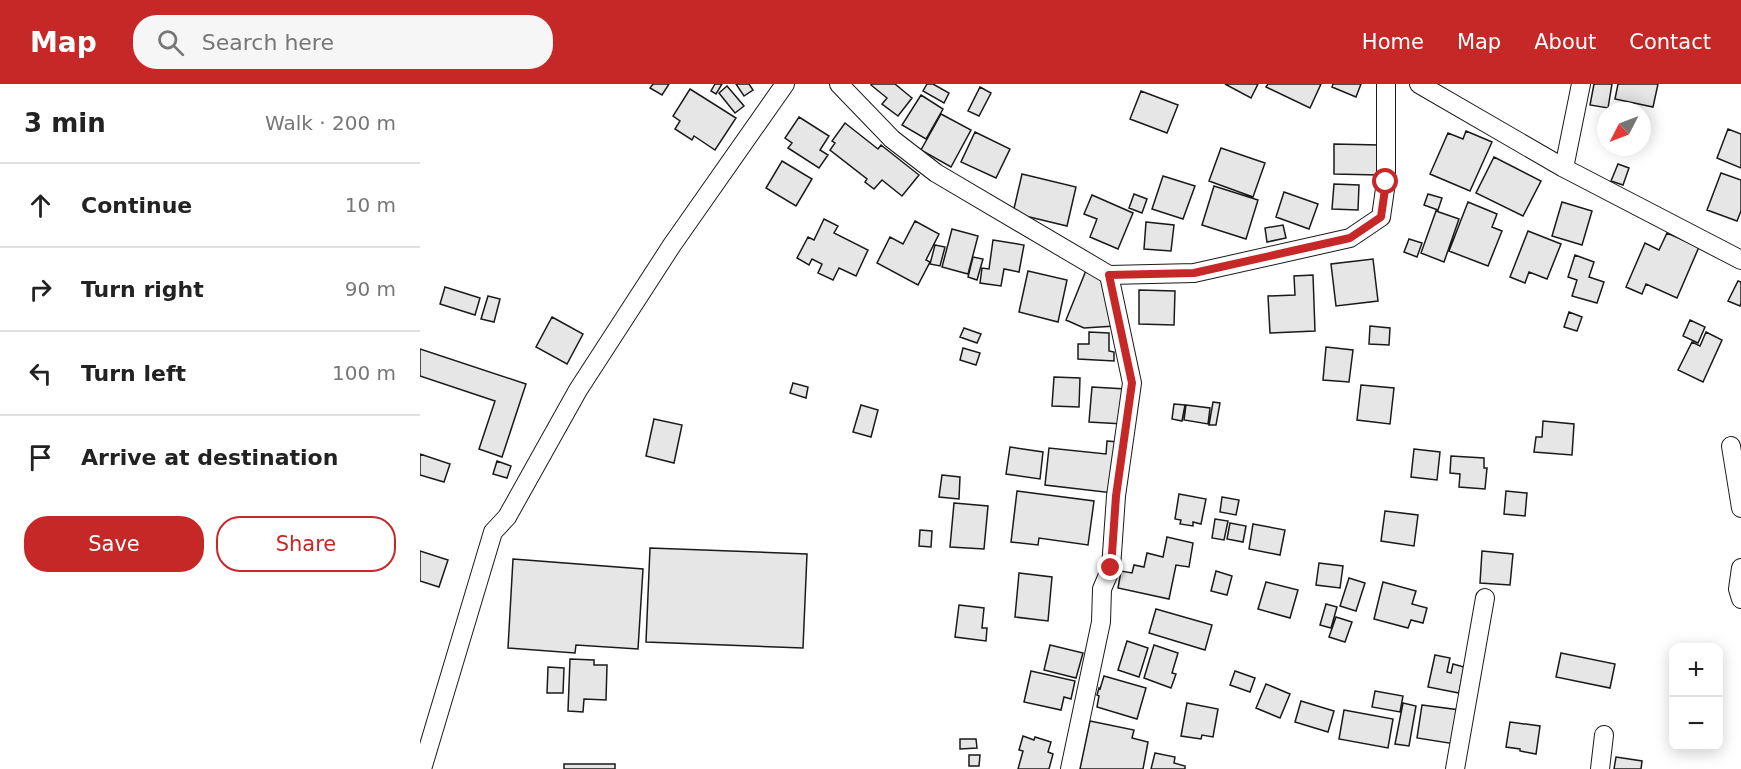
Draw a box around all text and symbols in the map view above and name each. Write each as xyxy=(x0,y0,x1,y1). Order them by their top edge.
search box xyxy=(133,15,553,69)
text: Map xyxy=(30,26,97,59)
icon: search xyxy=(154,26,187,59)
text: Search here xyxy=(202,30,334,55)
text: Home xyxy=(1362,30,1424,54)
text: Map xyxy=(1457,30,1501,54)
text: About xyxy=(1534,30,1596,54)
text: Contact xyxy=(1629,30,1711,54)
north arrow xyxy=(1597,102,1651,156)
text: 3 min xyxy=(24,108,106,138)
text: Walk · 200 m xyxy=(265,111,396,135)
route start xyxy=(1372,168,1398,194)
icon: ahead xyxy=(24,189,57,222)
text: Continue xyxy=(81,193,192,218)
text: 10 m xyxy=(345,193,396,217)
icon: right xyxy=(24,273,57,306)
text: Turn right xyxy=(81,277,204,302)
text: 90 m xyxy=(345,277,396,301)
icon: left xyxy=(24,357,57,390)
text: Turn left xyxy=(81,361,186,386)
text: 100 m xyxy=(332,361,396,385)
icon: arrive xyxy=(24,441,57,474)
text: Arrive at destination xyxy=(81,445,338,470)
button: Save xyxy=(24,516,204,572)
button: Share xyxy=(216,516,396,572)
route end xyxy=(1097,554,1123,580)
map controls xyxy=(1669,643,1723,751)
button: + xyxy=(1669,643,1723,697)
button: − xyxy=(1669,697,1723,751)

